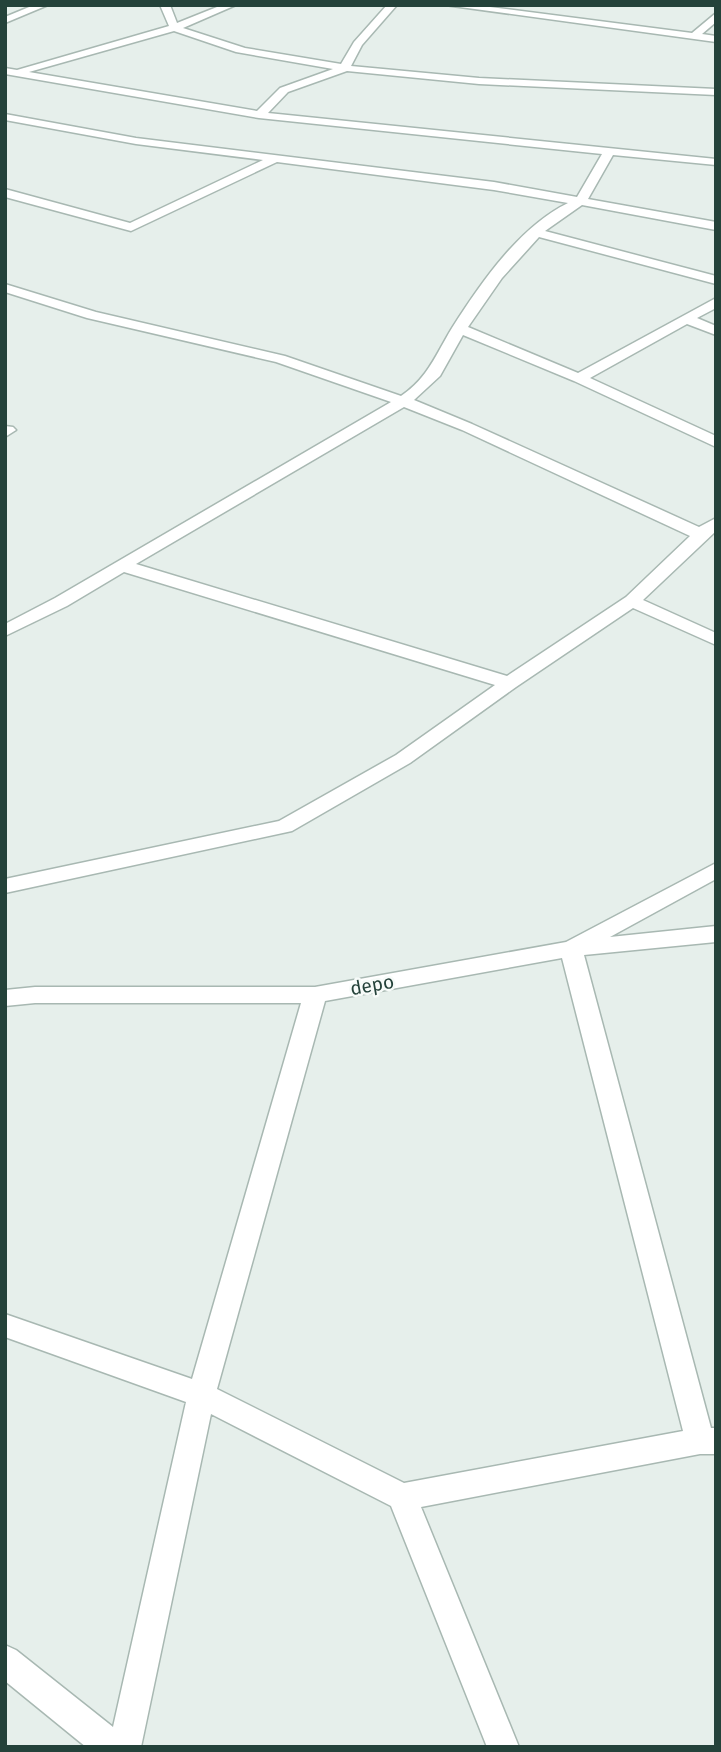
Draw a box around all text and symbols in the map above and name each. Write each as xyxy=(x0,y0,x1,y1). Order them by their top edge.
street label: depo xyxy=(348,970,396,1000)

